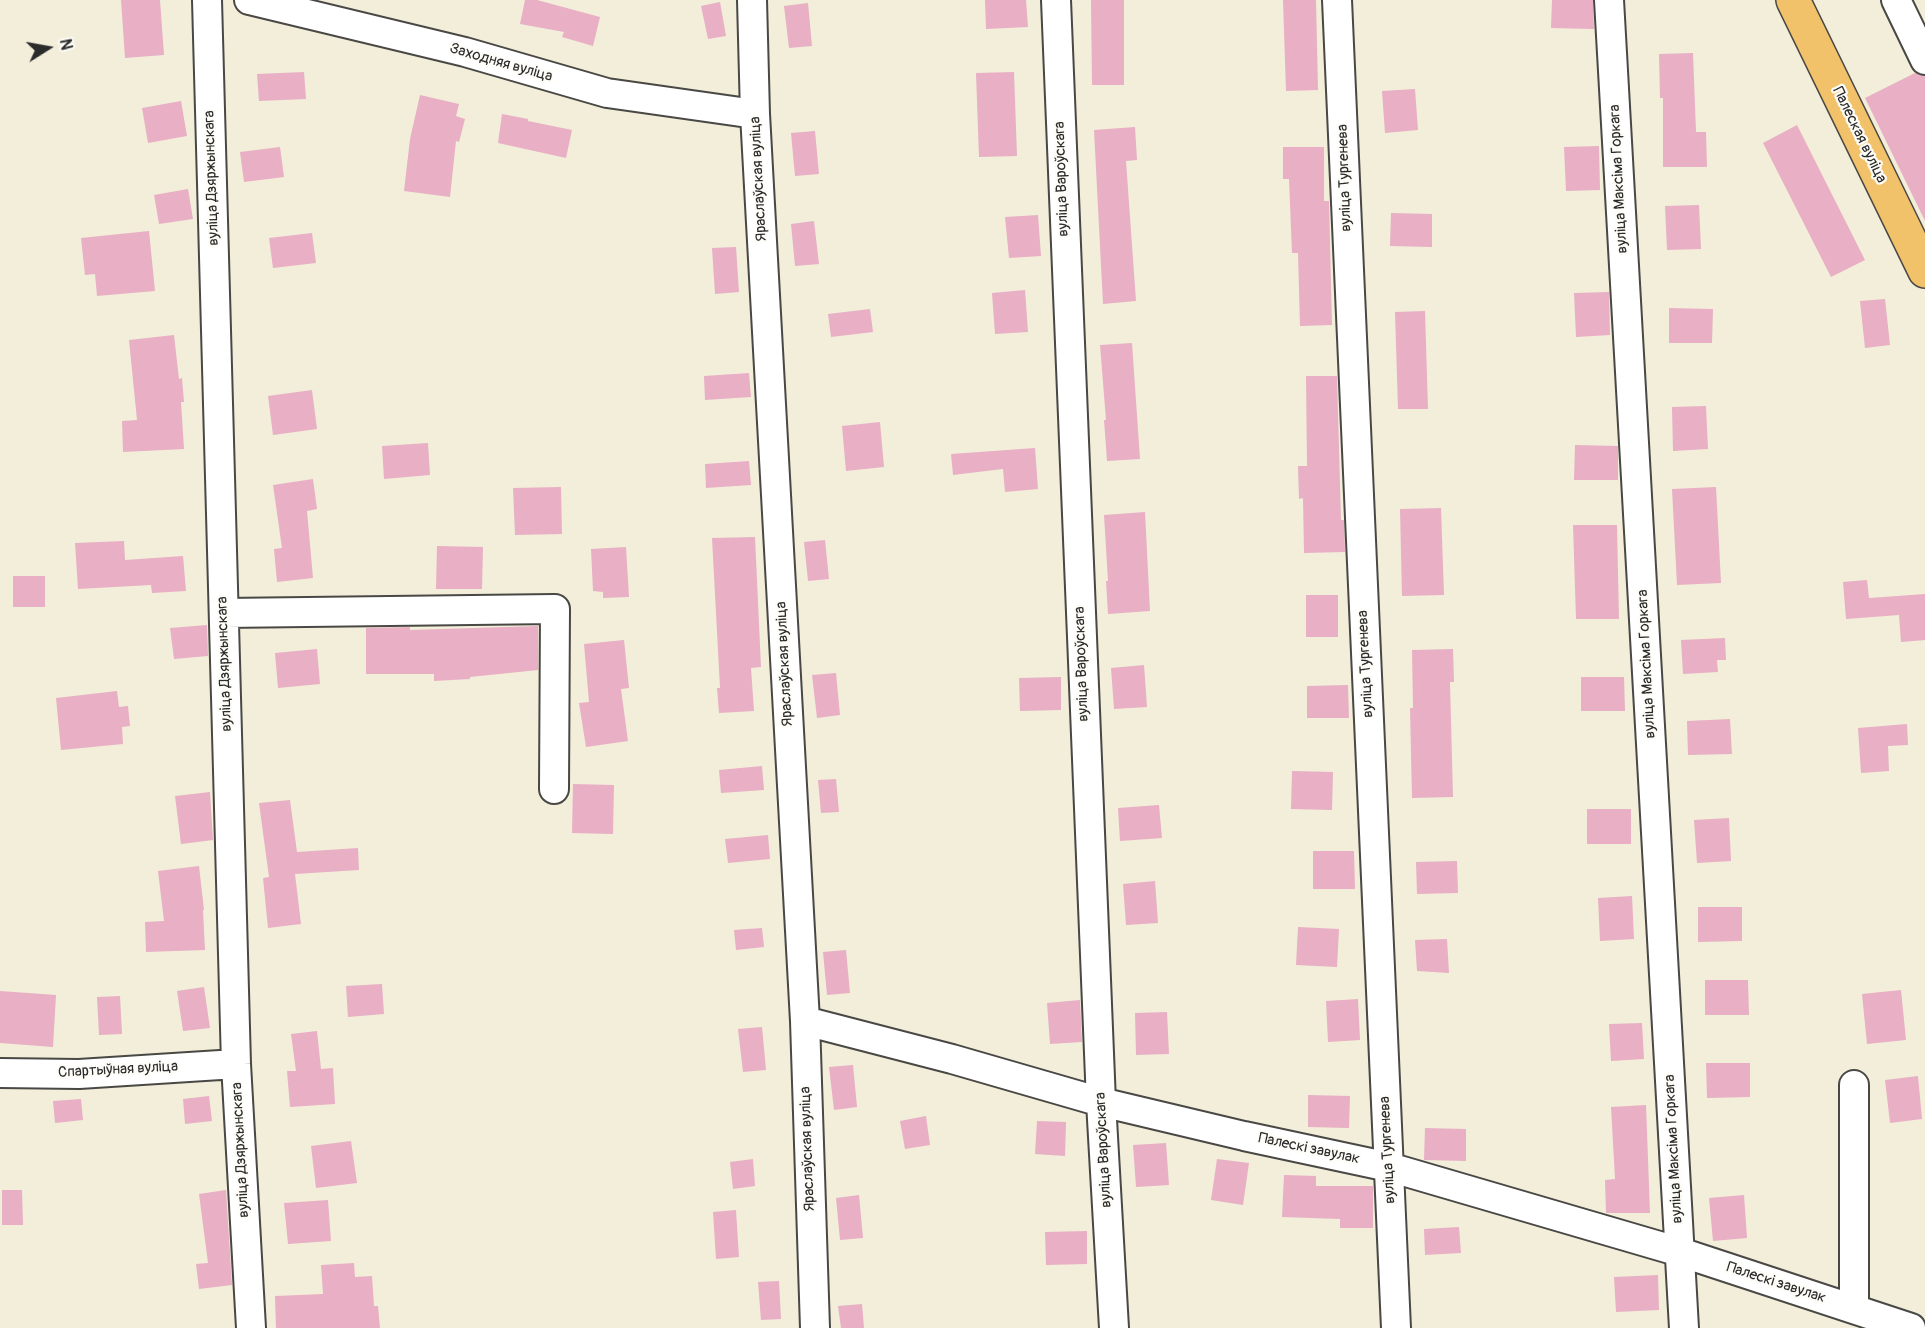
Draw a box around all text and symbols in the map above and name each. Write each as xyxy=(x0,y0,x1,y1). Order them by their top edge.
north arrow xyxy=(18,18,78,78)
text: N xyxy=(55,37,77,52)
street label: Заходняя вуліца xyxy=(448,40,554,86)
street label: Палеская вуліца xyxy=(1828,84,1890,186)
street label: вуліца Максіма Горкага xyxy=(1606,104,1632,254)
street label: вуліца Дзяржынскага xyxy=(201,110,223,246)
street label: Яраслаўская вуліца xyxy=(747,116,771,242)
street label: вуліца Вароўскага xyxy=(1051,121,1073,237)
street label: вуліца Тургенева xyxy=(1334,124,1356,232)
street label: вуліца Максіма Горкага xyxy=(1634,589,1660,739)
street label: вуліца Дзяржынскага xyxy=(214,596,236,732)
street label: Яраслаўская вуліца xyxy=(773,601,797,727)
street label: вуліца Вароўскага xyxy=(1071,606,1093,722)
street label: вуліца Тургенева xyxy=(1354,610,1378,718)
street label: Спартыўная вуліца xyxy=(58,1058,178,1082)
street label: вуліца Максіма Горкага xyxy=(1661,1074,1687,1224)
street label: вуліца Дзяржынскага xyxy=(228,1082,254,1218)
street label: Яраслаўская вуліца xyxy=(797,1086,819,1212)
street label: вуліца Вароўскага xyxy=(1092,1092,1116,1208)
street label: вуліца Тургенева xyxy=(1376,1096,1400,1204)
street label: Палескі завулак xyxy=(1257,1129,1361,1169)
street label: Палескі завулак xyxy=(1724,1259,1828,1307)

